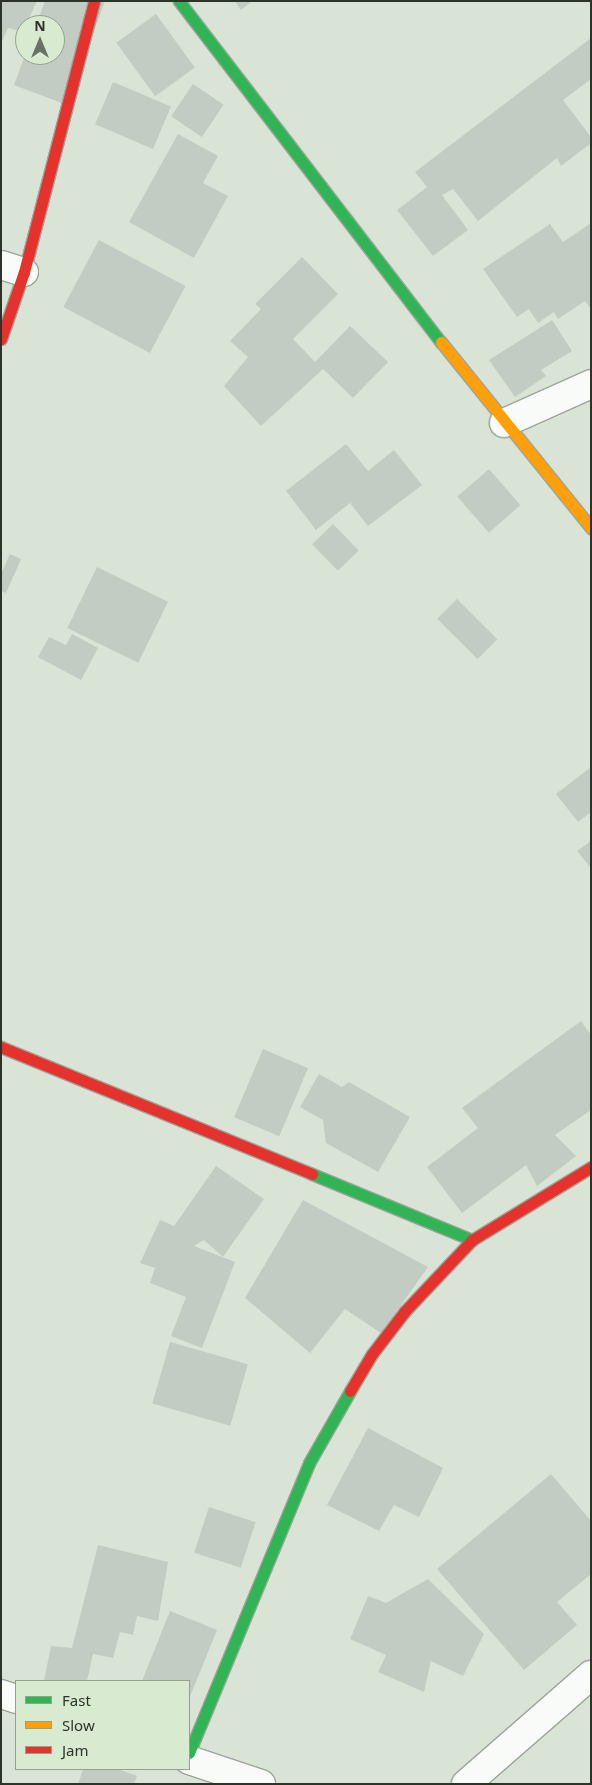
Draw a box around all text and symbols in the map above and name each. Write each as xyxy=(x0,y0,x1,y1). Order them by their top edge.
north arrow xyxy=(15,15,65,65)
text: N xyxy=(34,16,46,35)
legend xyxy=(15,1680,190,1770)
text: Fast xyxy=(62,1690,91,1710)
text: Slow xyxy=(62,1715,95,1735)
text: Jam xyxy=(62,1740,89,1760)

